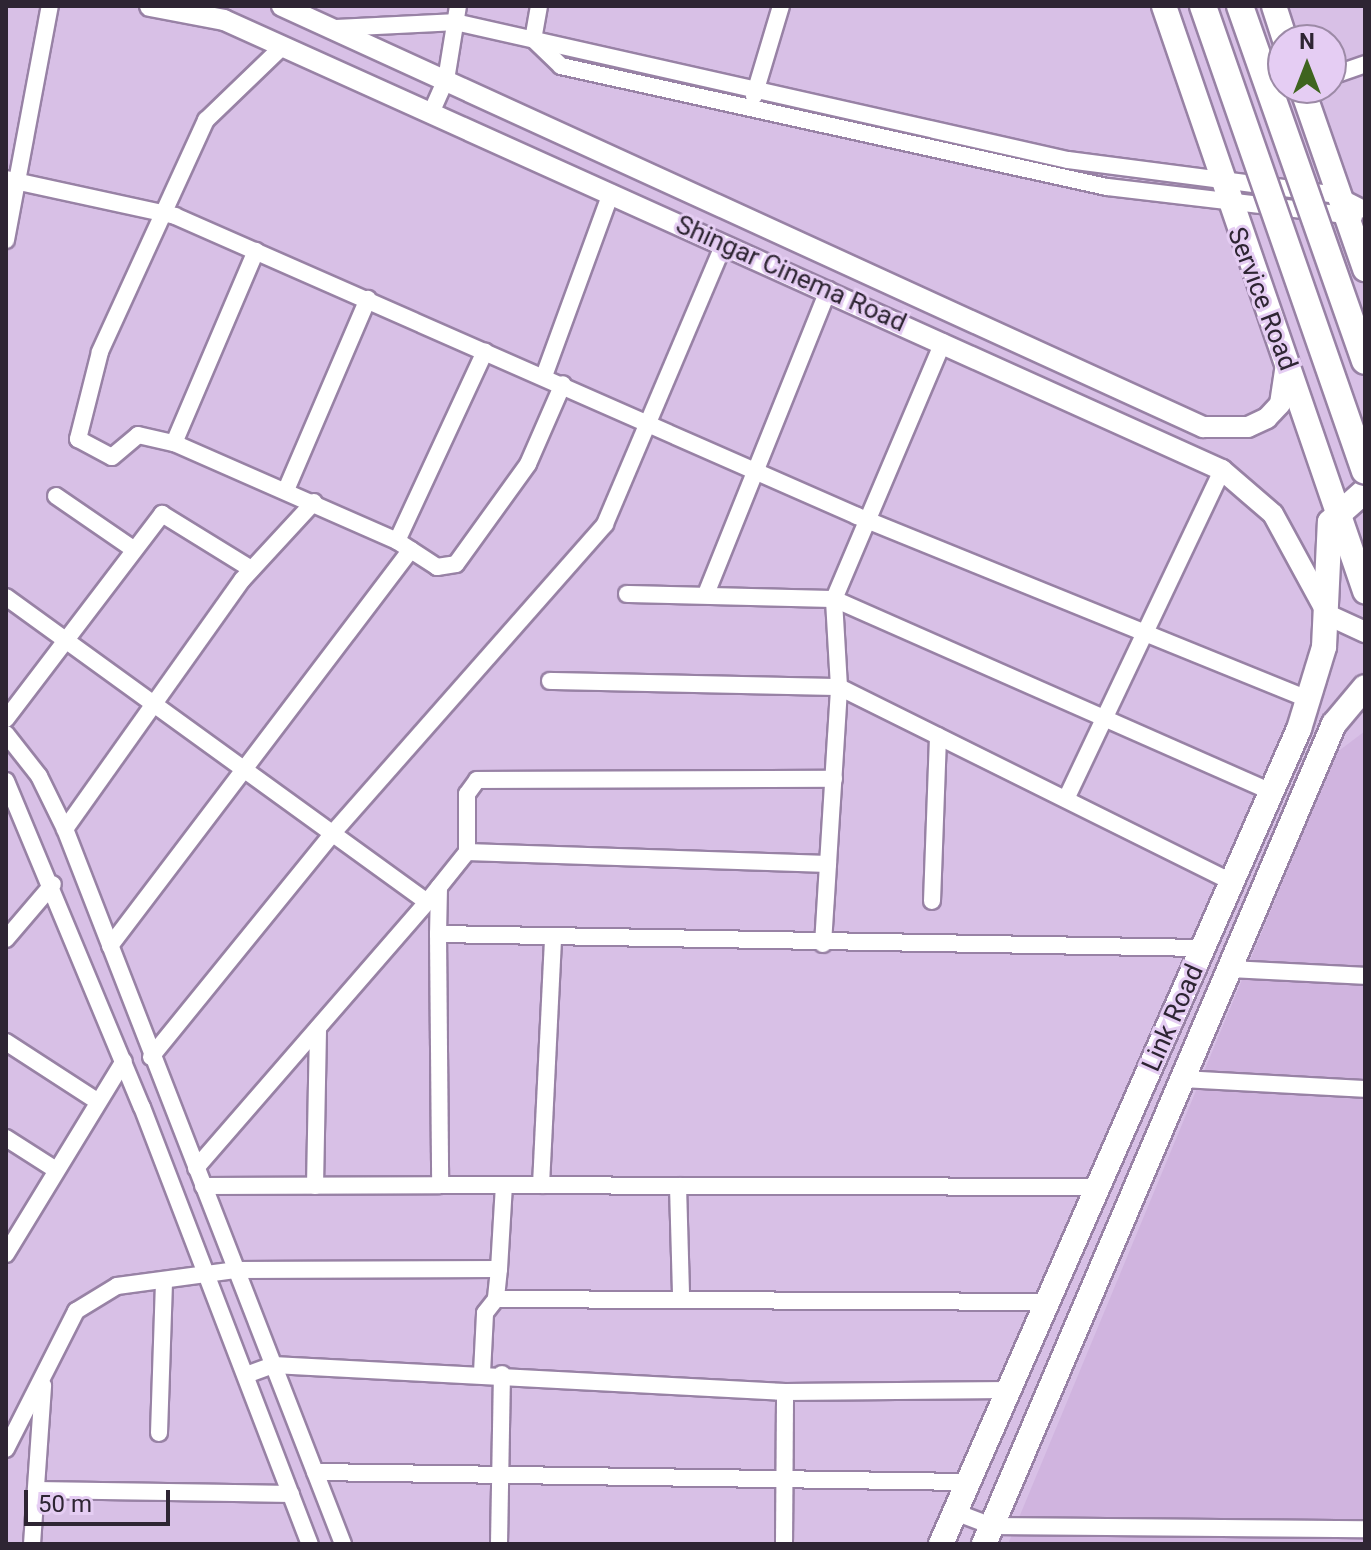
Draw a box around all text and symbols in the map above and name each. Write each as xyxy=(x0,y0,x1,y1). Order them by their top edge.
north arrow xyxy=(1267,24,1347,104)
text: N xyxy=(1299,29,1315,54)
street label: Shingar Cinema Road xyxy=(671,209,911,339)
street label: Service Road xyxy=(1220,223,1304,375)
street label: Link Road xyxy=(1136,960,1210,1076)
scale bar xyxy=(28,1474,174,1524)
text: 50 m xyxy=(38,1490,92,1518)

